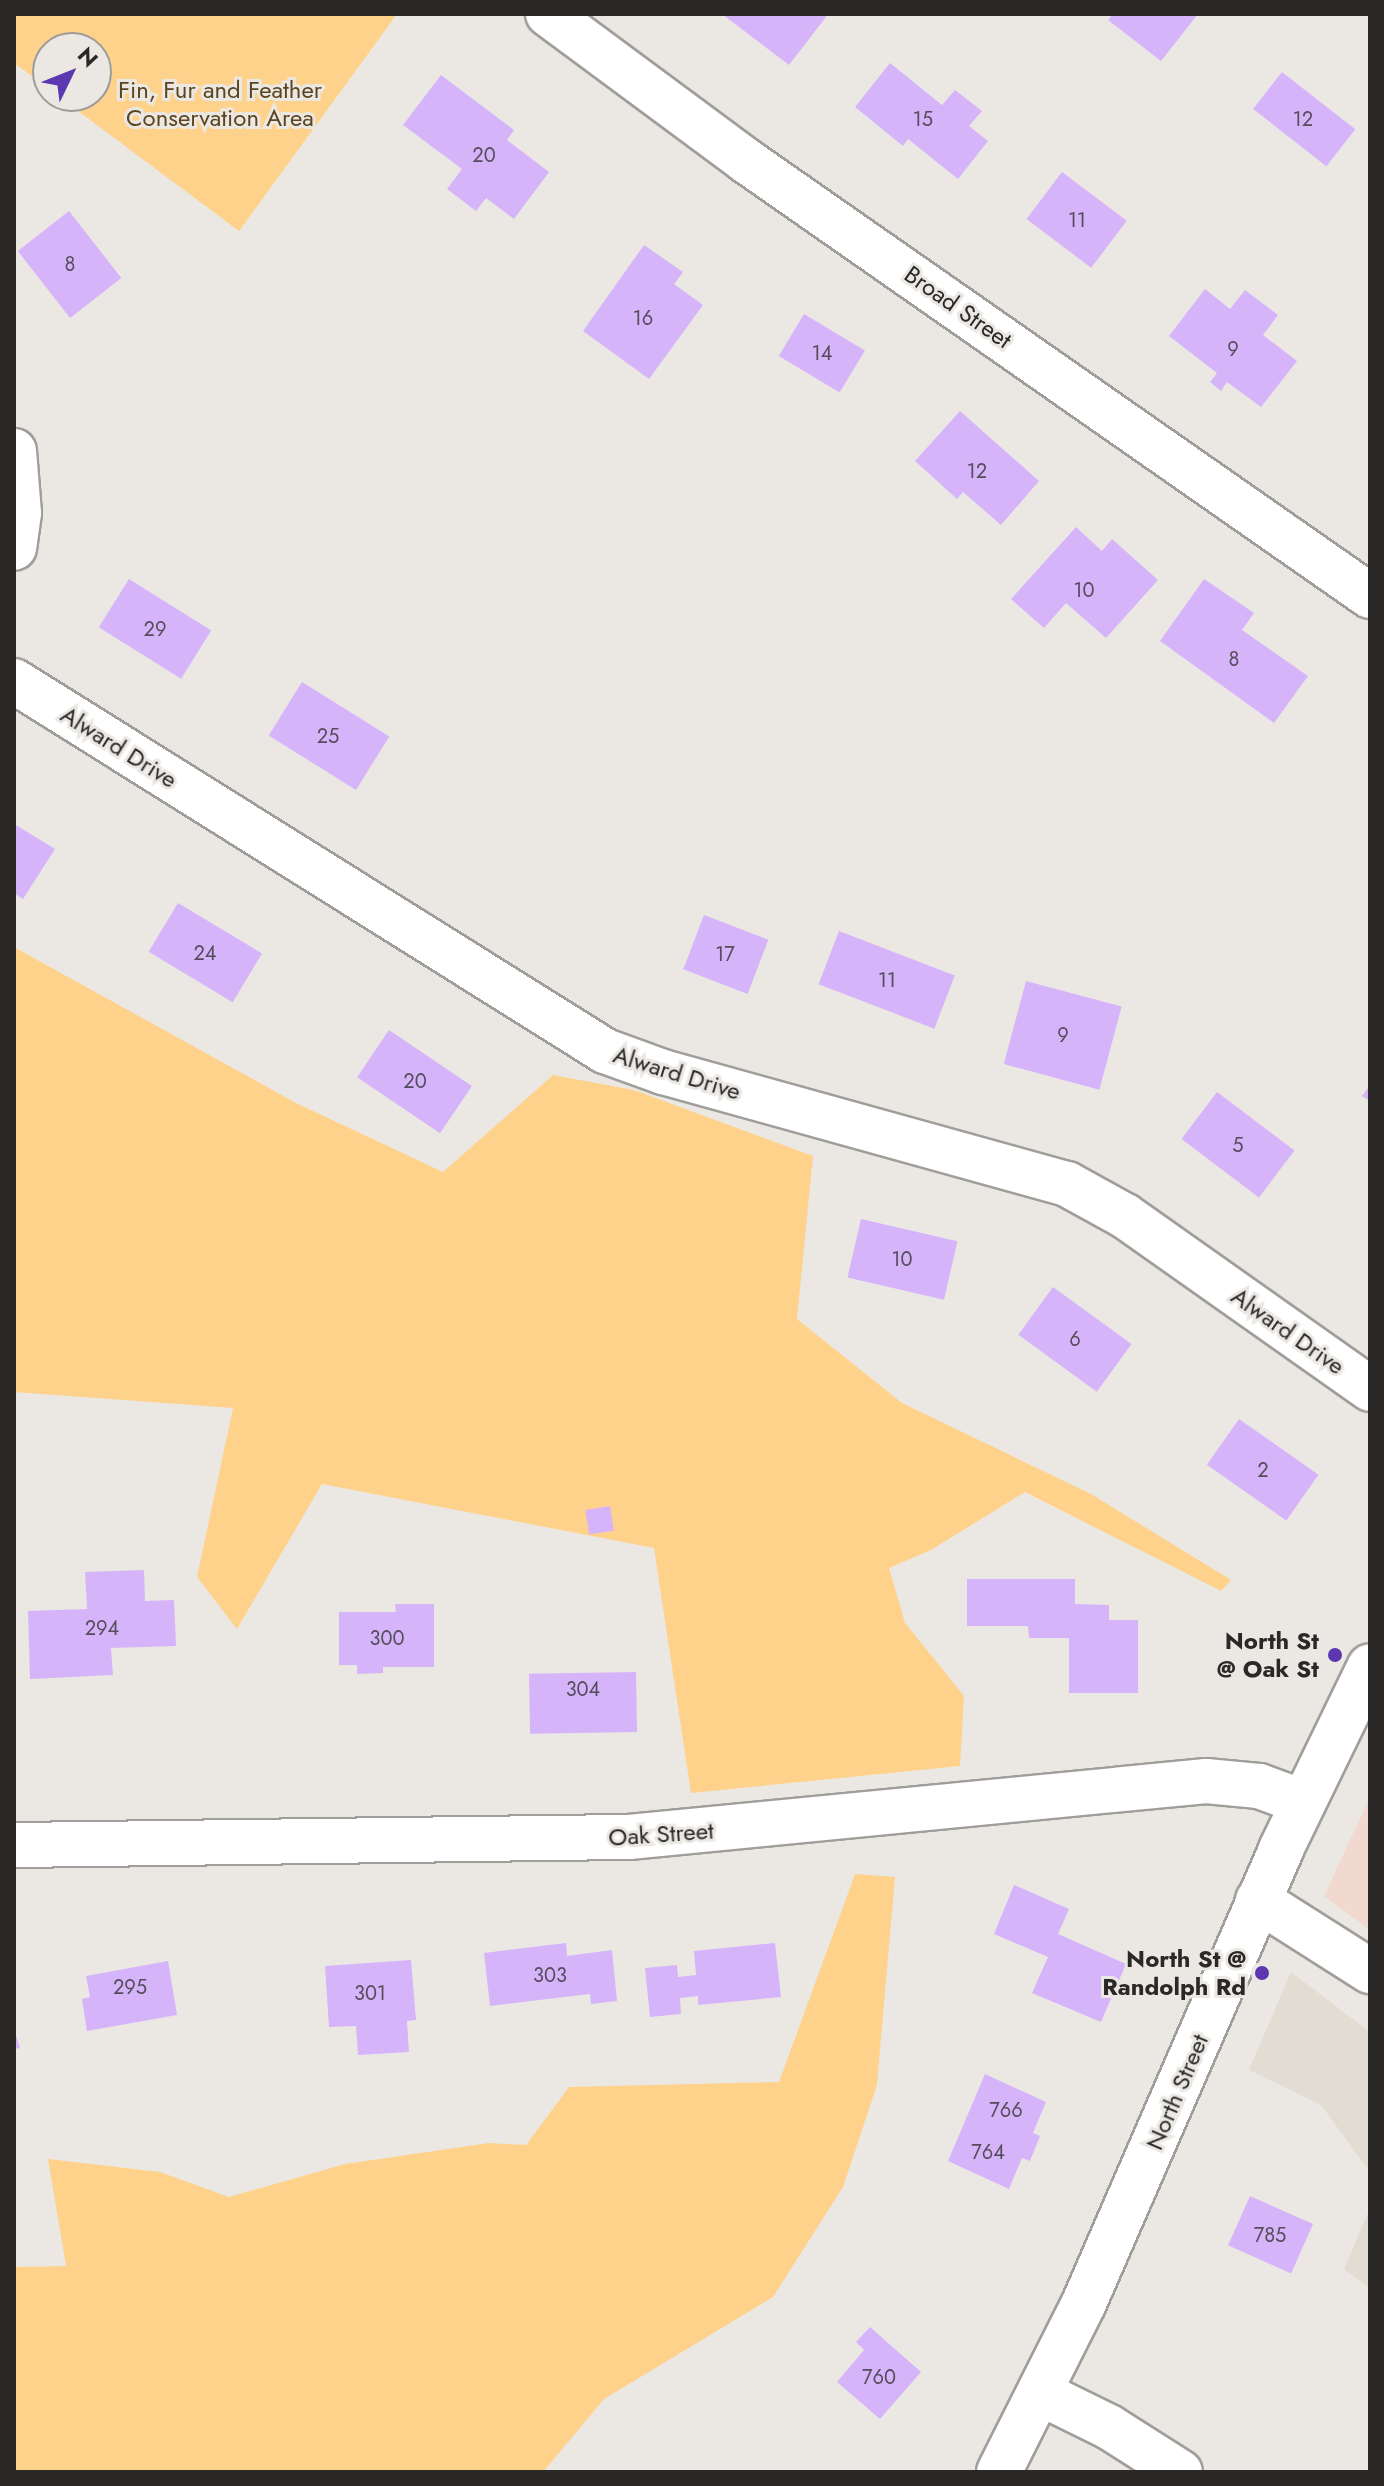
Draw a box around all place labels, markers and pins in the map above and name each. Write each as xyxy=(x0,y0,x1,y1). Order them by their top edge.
place label: North St @ Oak St xyxy=(1217,1627,1319,1683)
marker: North St @ Oak St xyxy=(1326,1646,1344,1664)
place label: North St @ Randolph Rd xyxy=(1102,1945,1246,2001)
marker: North St @ Randolph Rd xyxy=(1253,1964,1271,1982)

